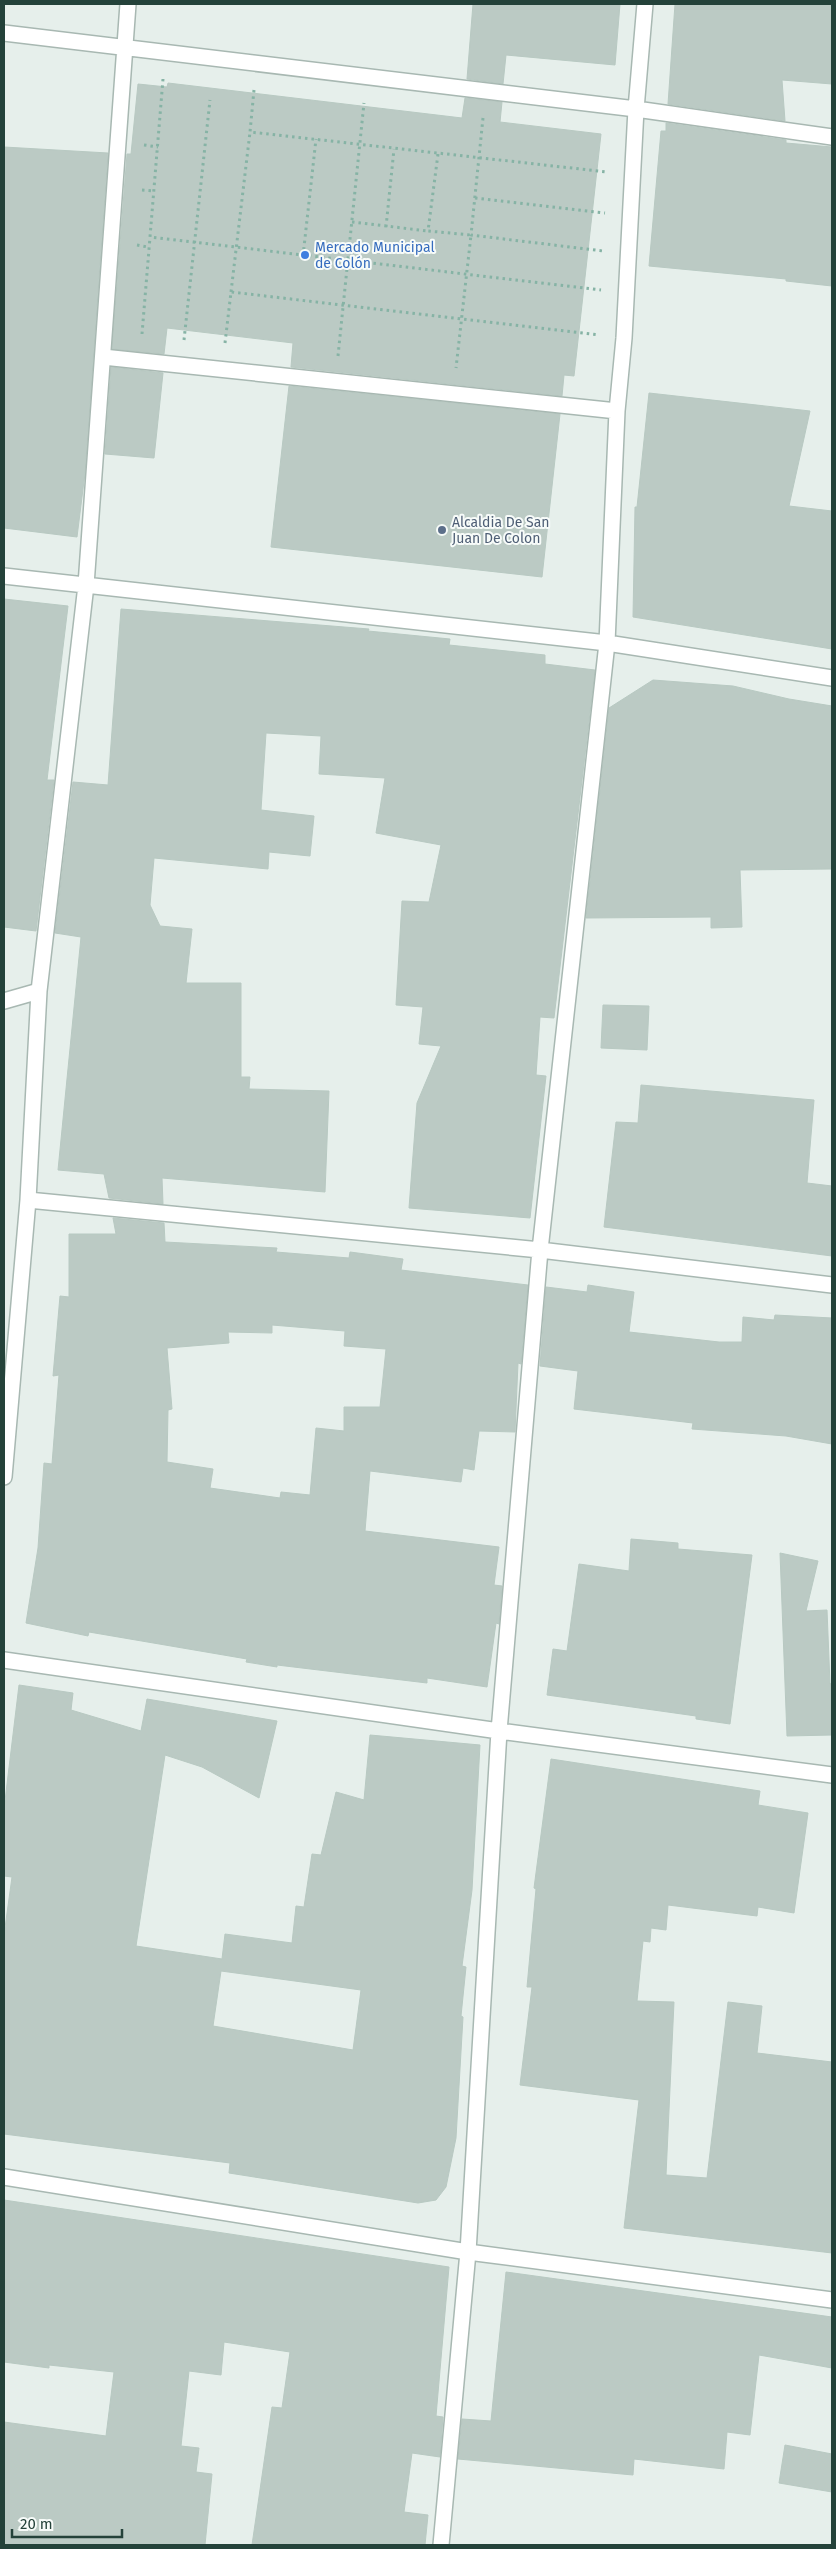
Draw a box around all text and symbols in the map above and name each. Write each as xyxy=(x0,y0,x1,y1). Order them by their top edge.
place label: Mercado Municipal de Colón xyxy=(315,239,435,272)
marker: Mercado Municipal de Colón xyxy=(299,249,311,261)
place label: Alcaldia De San Juan De Colon xyxy=(452,514,550,547)
marker: Alcaldia De San Juan De Colon xyxy=(436,524,448,536)
scale bar xyxy=(12,2506,122,2538)
text: 20 m xyxy=(20,2515,53,2533)

